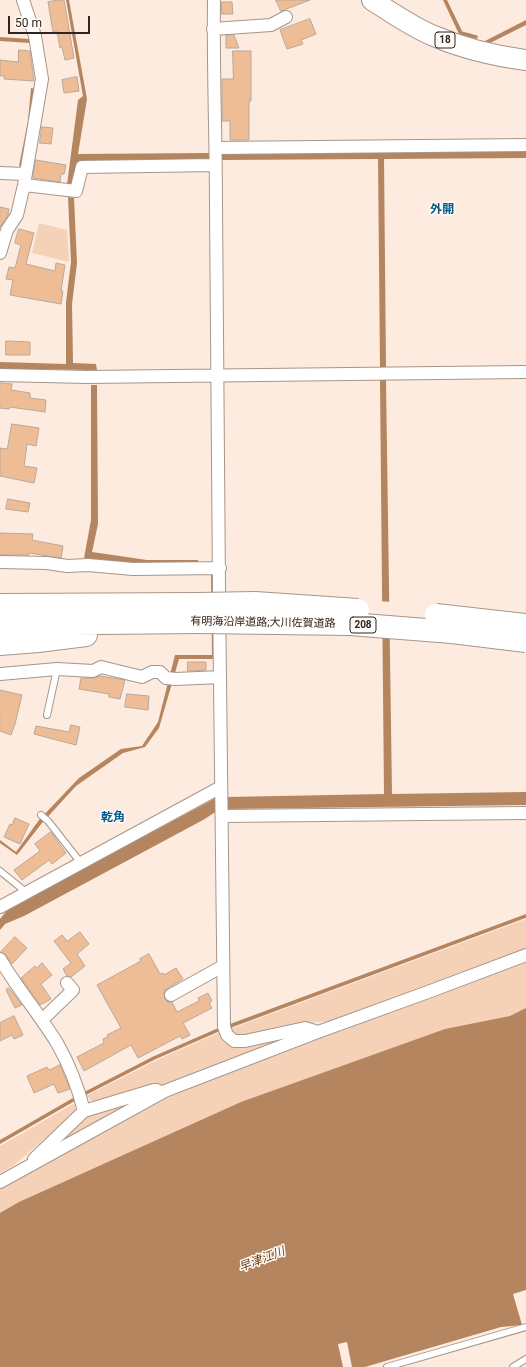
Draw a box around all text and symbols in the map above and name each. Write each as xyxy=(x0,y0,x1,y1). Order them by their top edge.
scale bar xyxy=(10,8,92,34)
text: 50 m xyxy=(15,16,42,30)
road number: 18 xyxy=(435,32,455,48)
district label: 外開 xyxy=(430,203,454,217)
street label: 有明海沿岸道路;大川佐賀道路 xyxy=(190,615,336,631)
road number: 208 xyxy=(350,617,376,633)
district label: 乾角 xyxy=(101,811,125,825)
water label: 早津江川 xyxy=(237,1245,287,1275)

